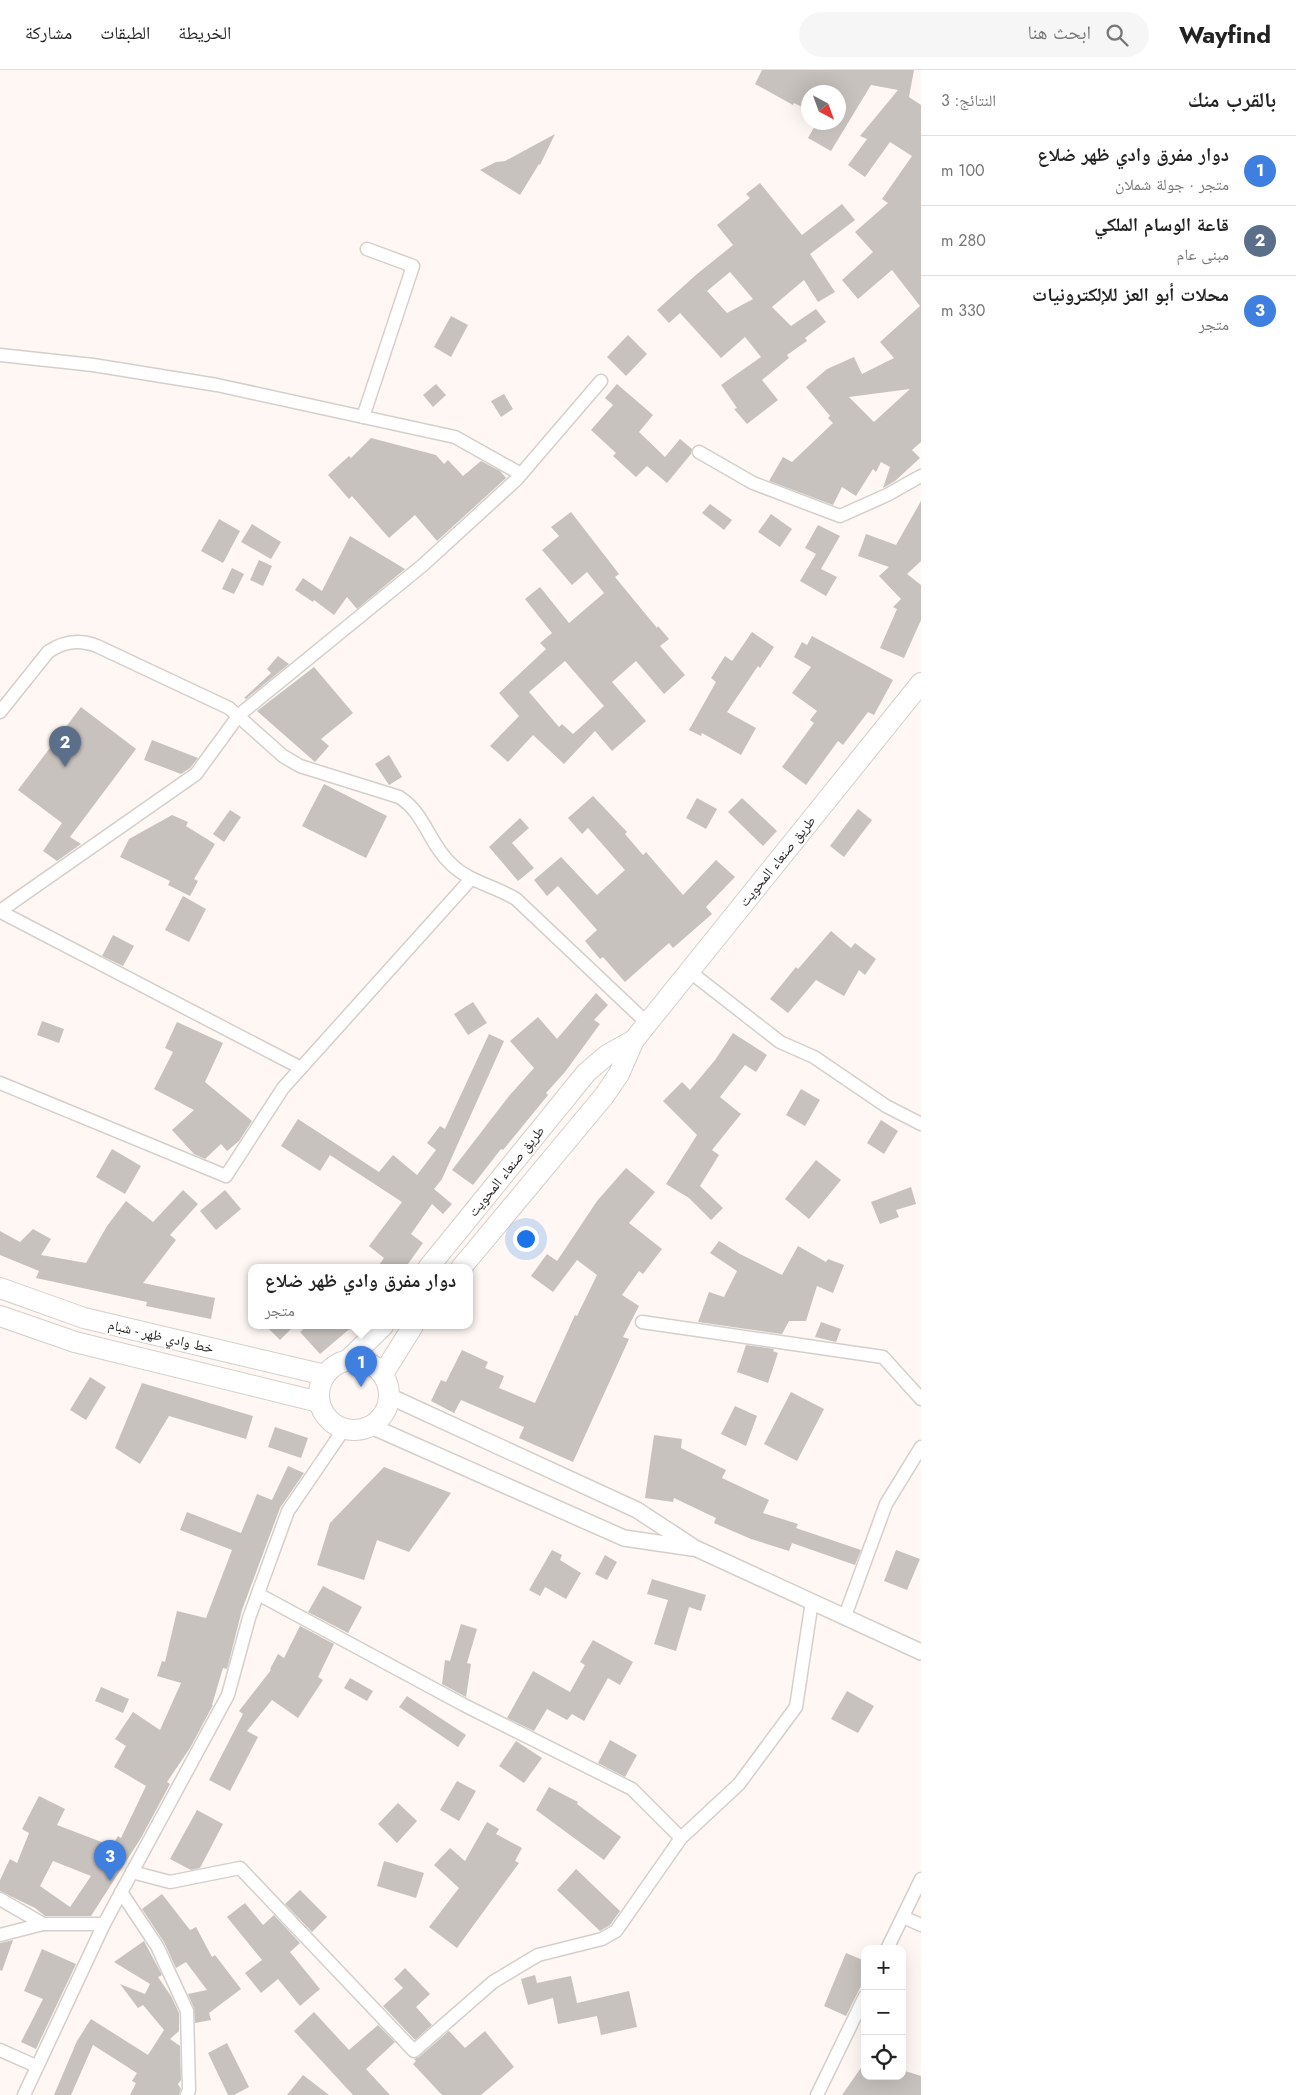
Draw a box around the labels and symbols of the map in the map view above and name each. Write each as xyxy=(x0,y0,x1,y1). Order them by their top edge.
north arrow xyxy=(801,85,846,130)
pin: 2 xyxy=(49,726,81,767)
street label: طريق صنعاء المحويت xyxy=(734,811,820,911)
street label: طريق صنعاء المحويت xyxy=(463,1121,549,1221)
your location xyxy=(513,1226,539,1252)
street label: خط وادي ظهر - شبام xyxy=(106,1314,216,1359)
pin: 1 xyxy=(345,1346,377,1387)
pin: 3 xyxy=(94,1840,126,1881)

